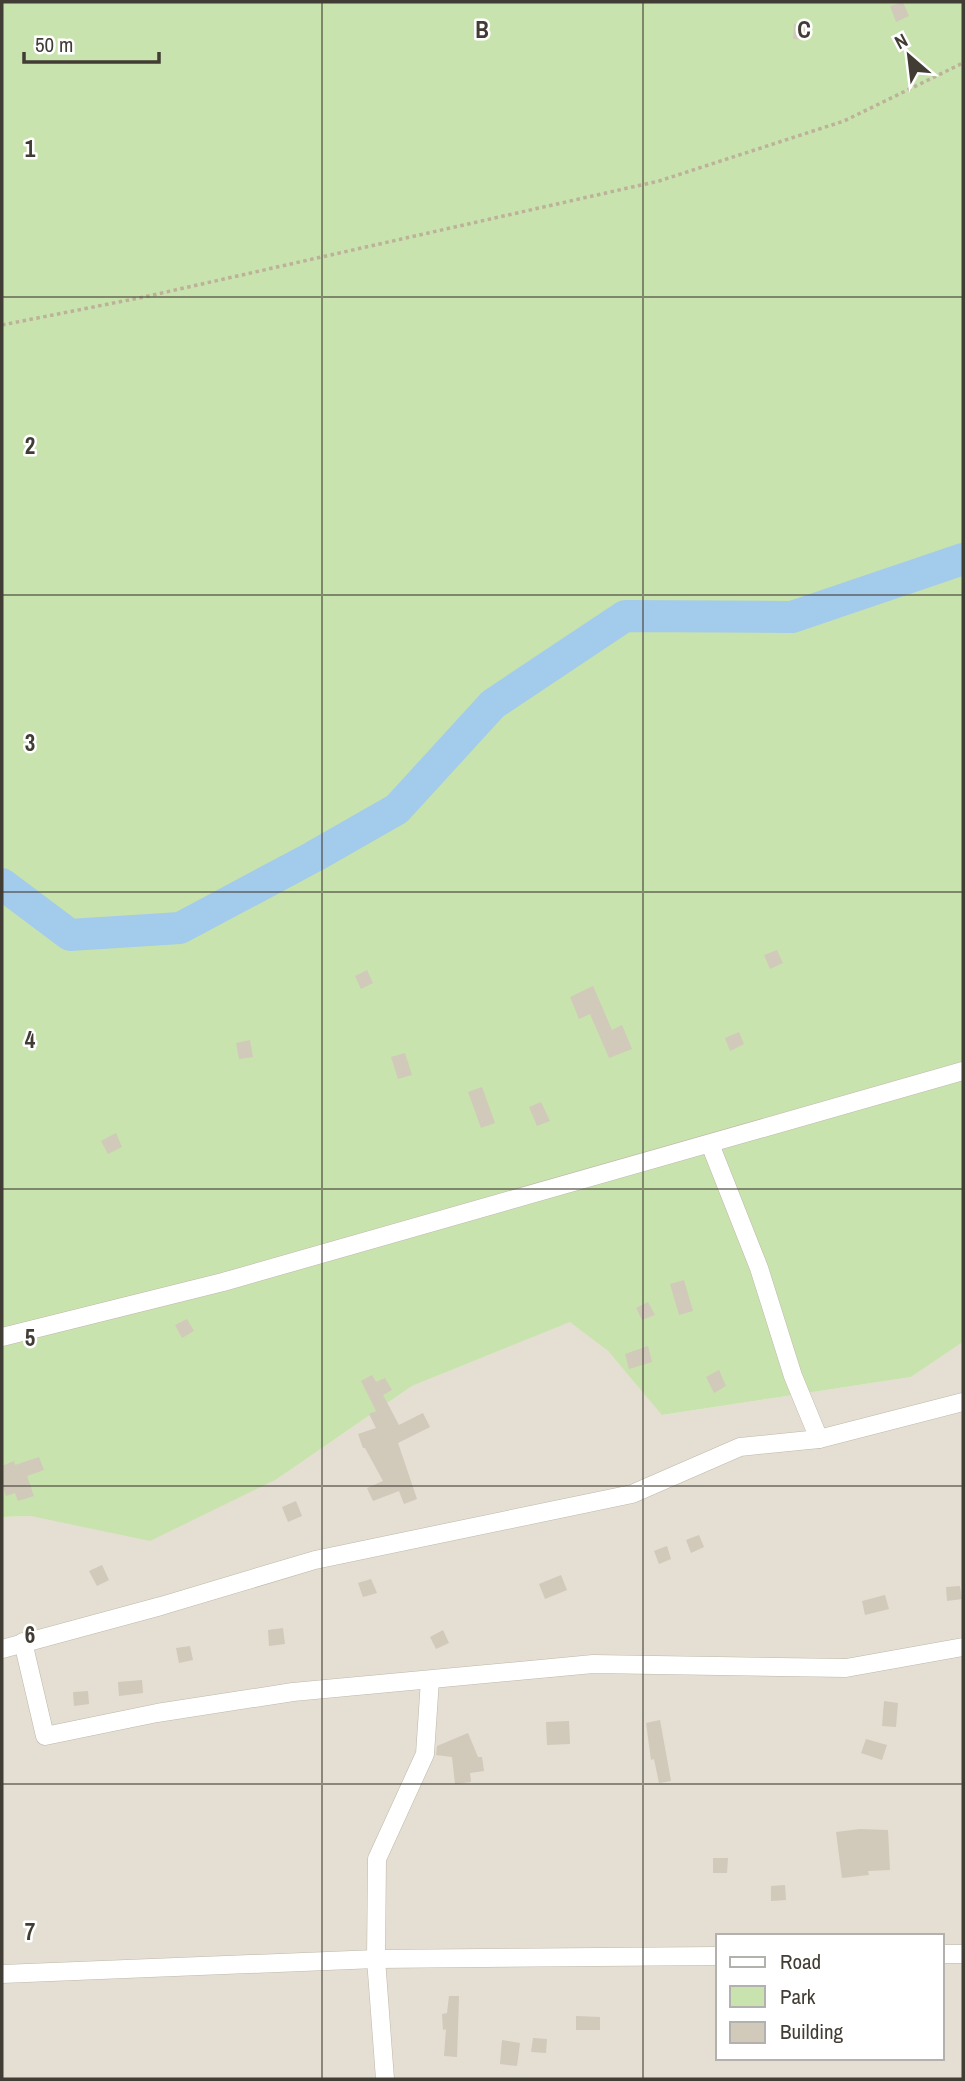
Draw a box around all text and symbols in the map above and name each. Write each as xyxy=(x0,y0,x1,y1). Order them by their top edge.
text: B xyxy=(475,14,489,45)
text: C xyxy=(797,14,811,45)
scale bar xyxy=(24,21,159,65)
north arrow xyxy=(874,21,944,91)
text: N xyxy=(890,27,912,55)
text: 50 m xyxy=(35,30,73,59)
text: 1 xyxy=(25,133,36,164)
text: 2 xyxy=(25,430,35,461)
text: 3 xyxy=(25,727,35,758)
text: 4 xyxy=(25,1024,36,1055)
text: 5 xyxy=(25,1322,35,1353)
text: 6 xyxy=(25,1619,35,1650)
text: 7 xyxy=(25,1916,35,1947)
legend xyxy=(716,1934,944,2060)
text: Road xyxy=(780,1947,821,1976)
text: Park xyxy=(780,1982,816,2011)
text: Building xyxy=(780,2017,844,2046)

